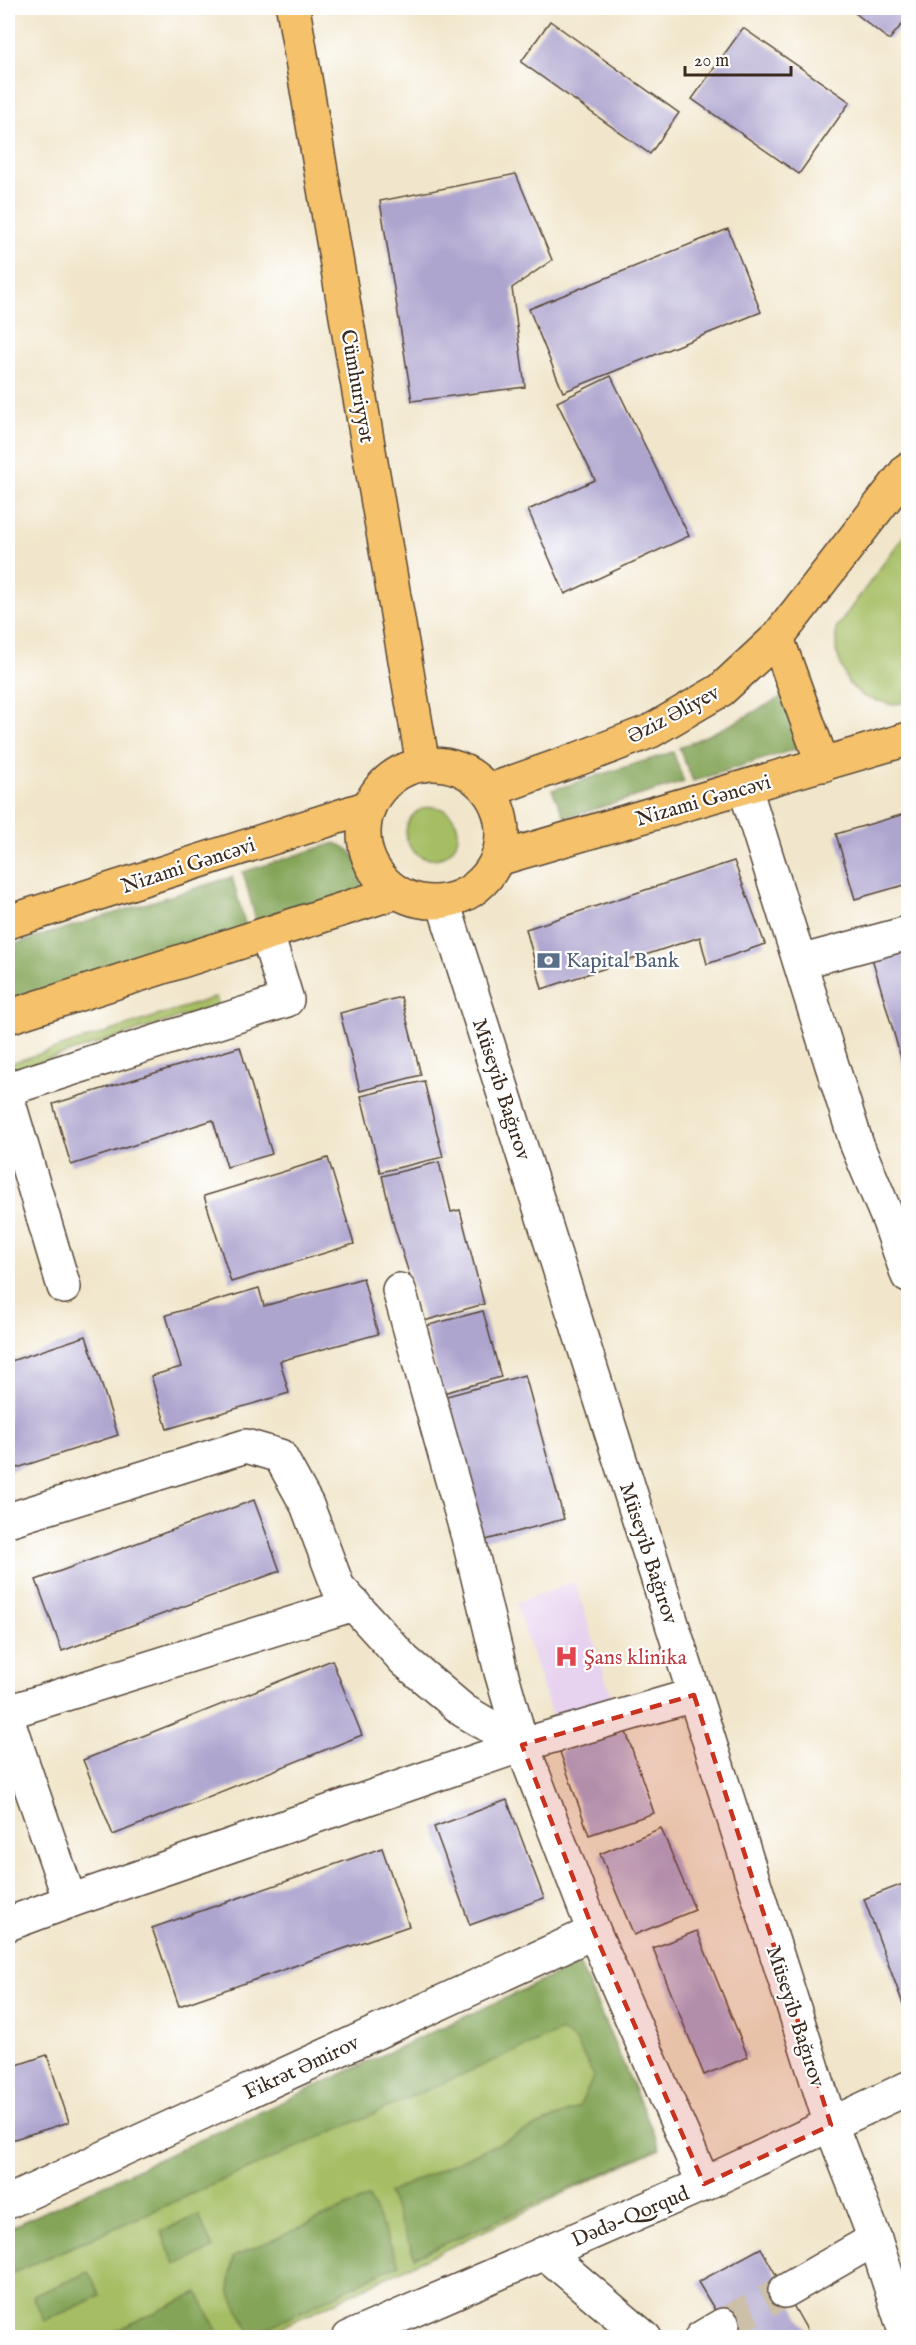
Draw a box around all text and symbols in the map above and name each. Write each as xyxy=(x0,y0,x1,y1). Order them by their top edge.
scale bar xyxy=(685,39,792,77)
text: 20 m xyxy=(694,50,729,73)
street label: Cümhuriyyət xyxy=(333,328,380,445)
street label: Əziz Əliyev xyxy=(623,680,725,751)
street label: Nizami Gəncəvi xyxy=(633,769,774,834)
street label: Nizami Gəncəvi xyxy=(118,832,259,901)
bank icon: Kapital Bank xyxy=(535,947,561,973)
place label: Kapital Bank xyxy=(566,948,680,975)
street label: Müseyib Bağırov xyxy=(465,1015,536,1164)
street label: Müseyib Bağırov xyxy=(612,1479,683,1628)
hospital icon: Şans klinika xyxy=(553,1644,579,1670)
place label: Şans klinika xyxy=(584,1645,688,1672)
street label: Müseyib Bağırov xyxy=(759,1942,830,2091)
street label: Fikrət Əmirov xyxy=(240,2030,364,2107)
street label: Dədə-Qorqud xyxy=(568,2180,694,2254)

